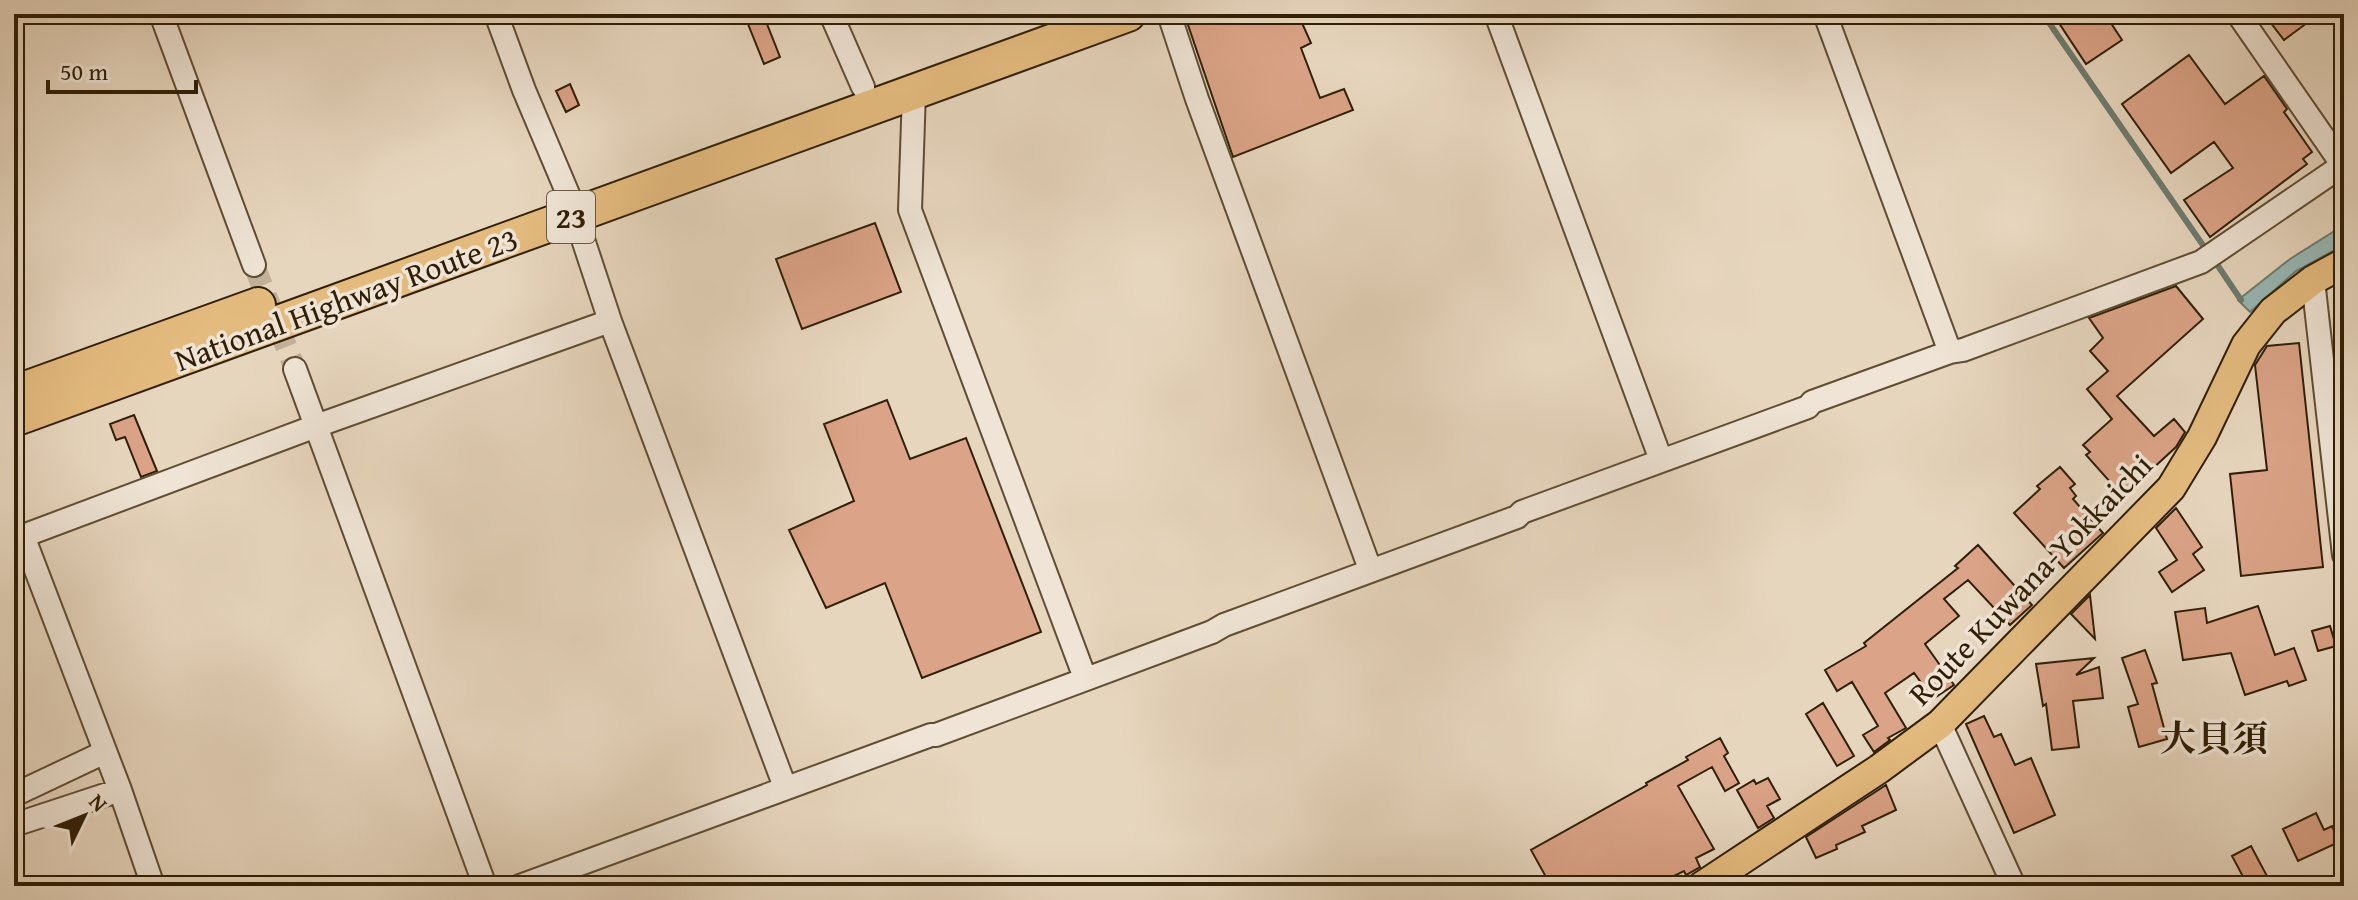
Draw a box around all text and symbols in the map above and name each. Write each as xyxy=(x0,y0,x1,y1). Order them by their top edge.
scale bar xyxy=(48,44,196,94)
text: 50 m xyxy=(60,54,108,89)
road number: 23 xyxy=(547,191,595,243)
street label: National Highway Route 23 xyxy=(168,215,524,383)
street label: Route Kuwana-Yokkaichi xyxy=(1897,443,2163,715)
district label: 大貝須 xyxy=(2160,711,2268,764)
north arrow xyxy=(44,776,124,856)
text: N xyxy=(82,786,116,819)

